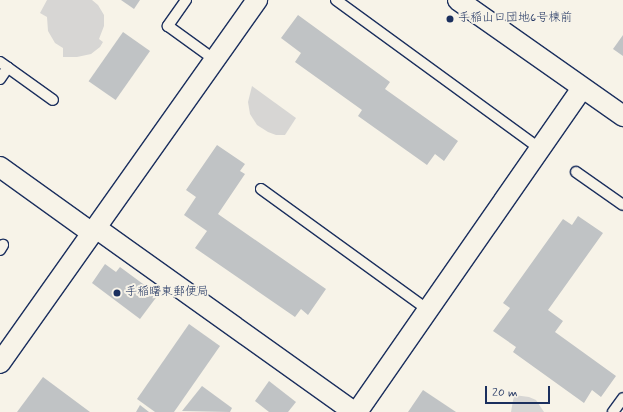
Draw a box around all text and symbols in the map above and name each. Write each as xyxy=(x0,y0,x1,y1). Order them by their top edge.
place label: 手稲山口団地6号棟前 xyxy=(458,12,572,26)
marker: 手稲山口団地6号棟前 xyxy=(445,14,455,24)
place label: 手稲曙東郵便局 xyxy=(125,286,209,300)
marker: 手稲曙東郵便局 xyxy=(112,288,122,298)
scale bar xyxy=(487,378,552,404)
text: 20 m xyxy=(492,385,518,401)

